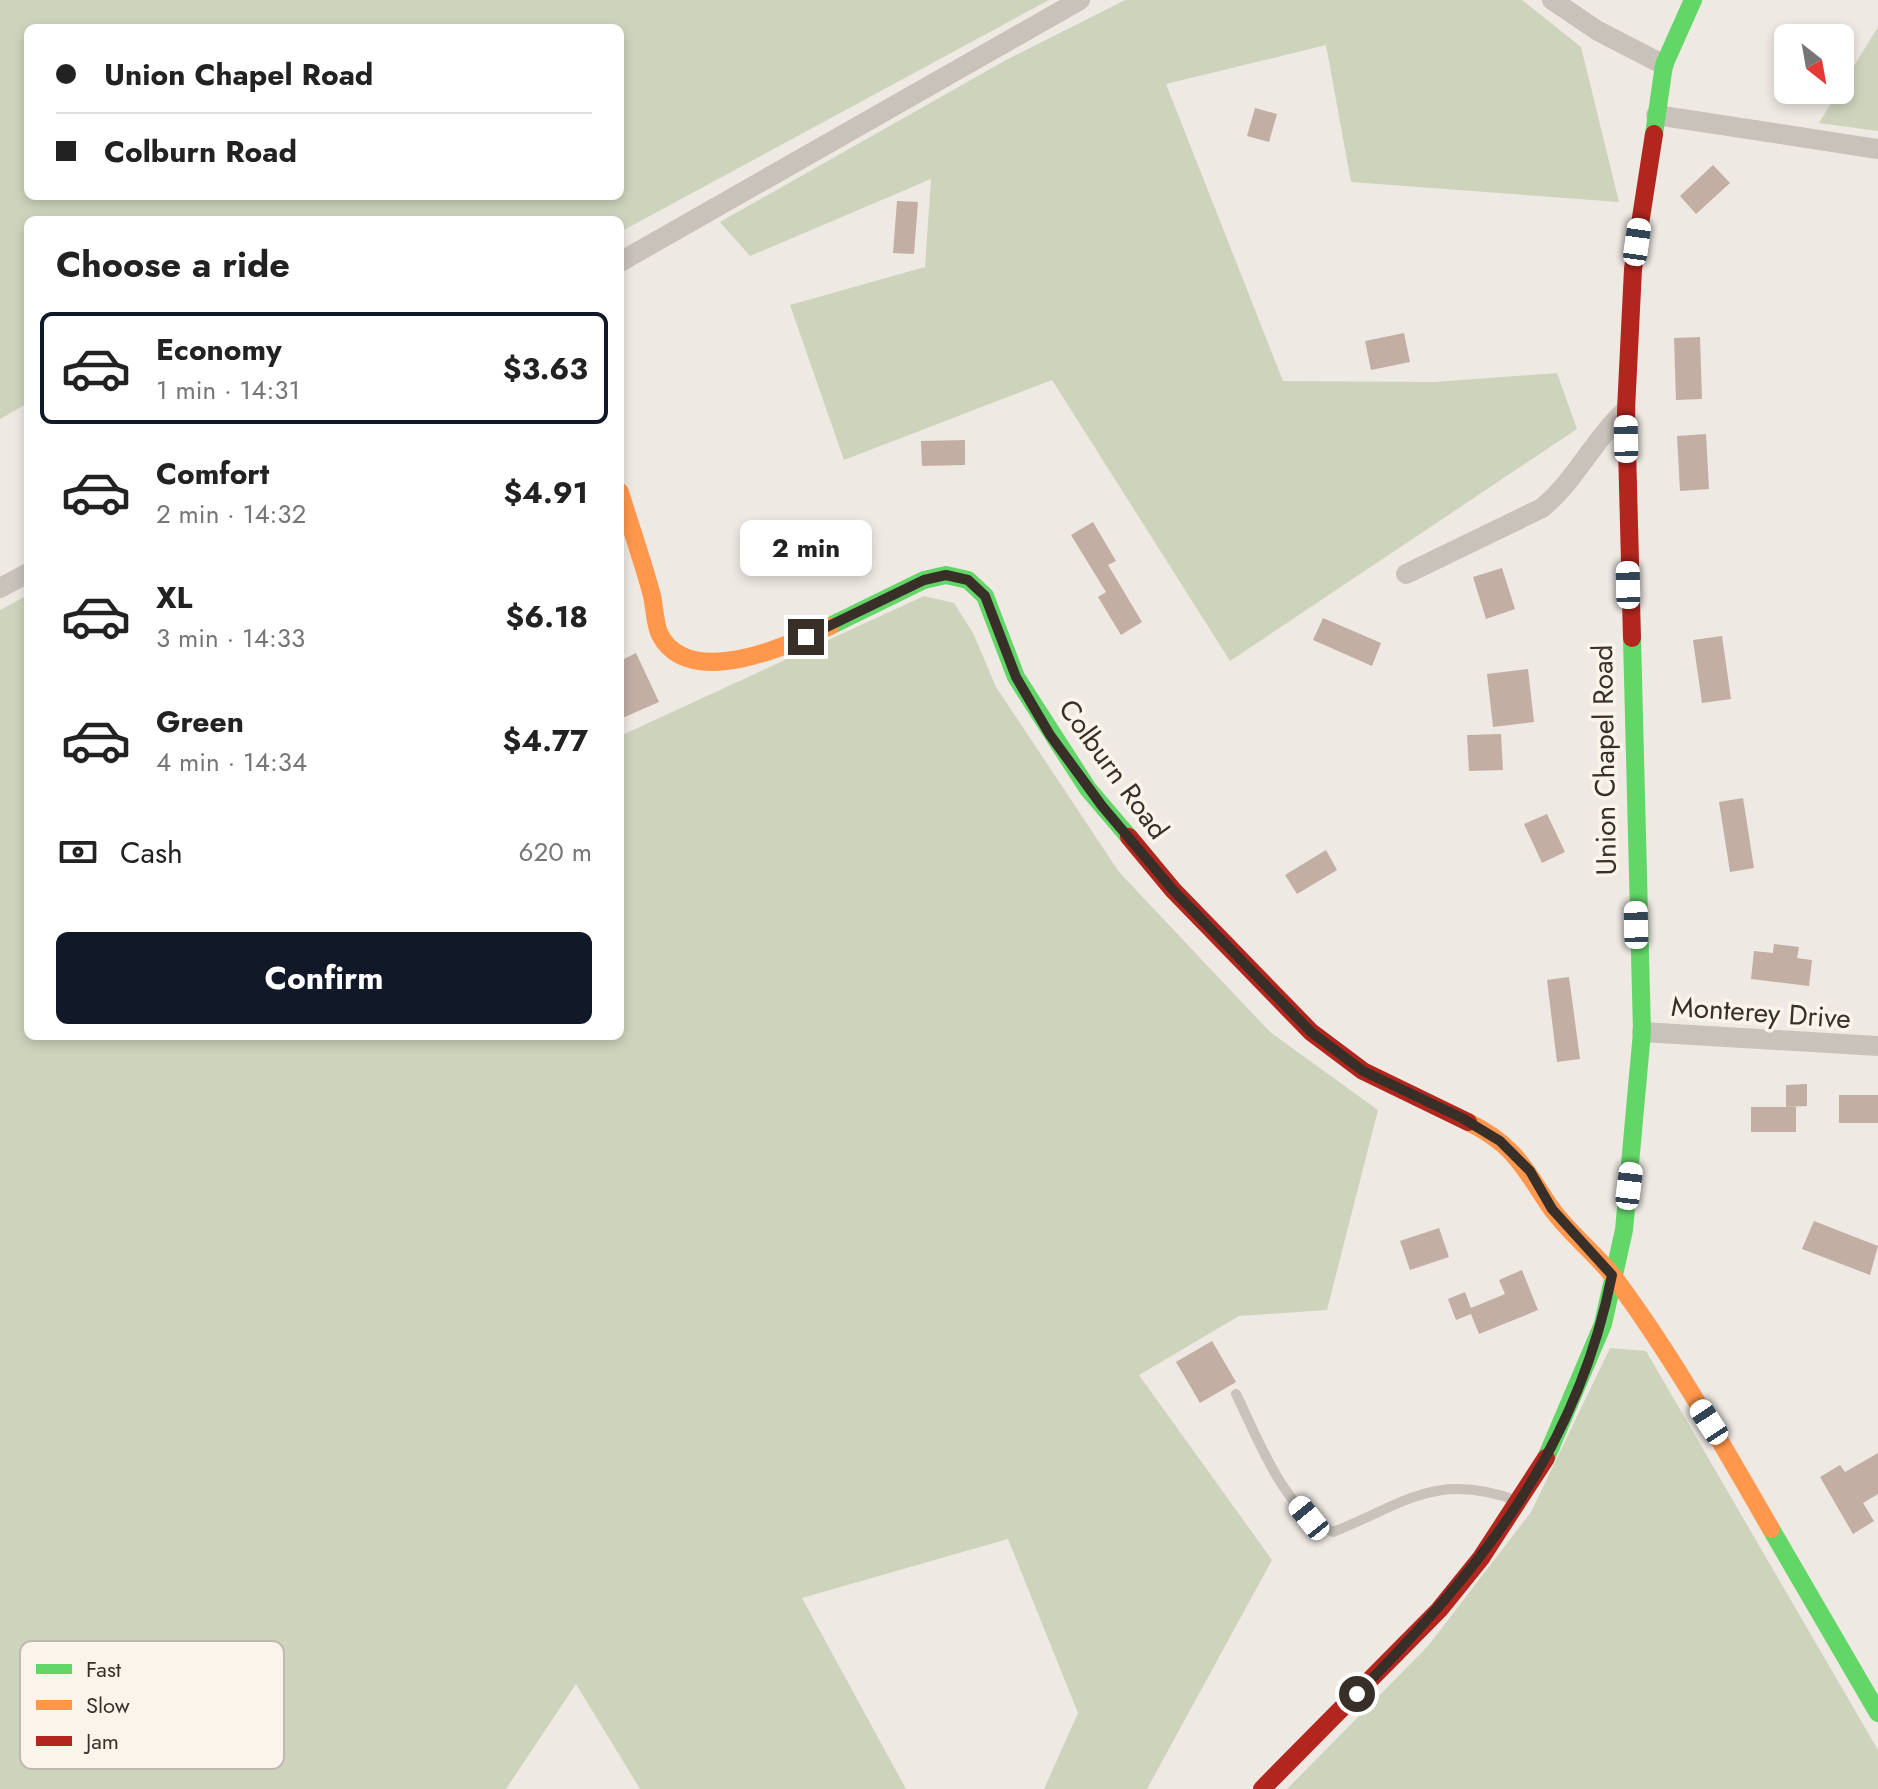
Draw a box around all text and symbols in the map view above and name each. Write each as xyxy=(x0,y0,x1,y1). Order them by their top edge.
north arrow xyxy=(1774,24,1854,104)
map controls xyxy=(1774,24,1854,104)
text: Union Chapel Road xyxy=(104,53,373,96)
text: Colburn Road xyxy=(104,130,297,173)
car xyxy=(1622,217,1652,267)
text: Choose a ride xyxy=(56,238,290,290)
text: Economy xyxy=(156,328,282,371)
icon: car xyxy=(60,332,132,404)
text: $3.63 xyxy=(503,347,588,390)
text: 1 min · 14:31 xyxy=(156,371,300,409)
car xyxy=(1614,415,1638,463)
text: Comfort xyxy=(156,452,269,495)
icon: car xyxy=(60,456,132,528)
text: $4.91 xyxy=(503,471,588,514)
text: 2 min · 14:32 xyxy=(156,495,306,533)
callout: 2 min xyxy=(740,521,872,577)
text: 2 min xyxy=(772,529,840,567)
car xyxy=(1616,561,1640,609)
text: XL xyxy=(156,576,192,619)
icon: car xyxy=(60,580,132,652)
text: $6.18 xyxy=(506,595,588,638)
text: 3 min · 14:33 xyxy=(156,619,305,657)
route end xyxy=(788,619,824,655)
street label: Union Chapel Road xyxy=(1582,644,1627,876)
street label: Colburn Road xyxy=(1049,691,1179,848)
text: Green xyxy=(156,700,244,743)
icon: car xyxy=(60,704,132,776)
text: $4.77 xyxy=(503,719,588,762)
text: 4 min · 14:34 xyxy=(156,743,307,781)
icon: cash xyxy=(56,830,100,874)
text: Cash xyxy=(120,831,183,874)
text: 620 m xyxy=(519,833,592,871)
car xyxy=(1624,901,1648,949)
button: Confirm xyxy=(56,932,592,1024)
street label: Monterey Drive xyxy=(1670,986,1852,1039)
car xyxy=(1614,1161,1644,1211)
car xyxy=(1686,1395,1732,1449)
car xyxy=(1285,1492,1333,1544)
legend xyxy=(20,1641,284,1769)
text: Fast xyxy=(86,1653,122,1685)
route start xyxy=(1339,1676,1375,1712)
text: Slow xyxy=(86,1689,130,1721)
text: Jam xyxy=(83,1725,119,1757)

